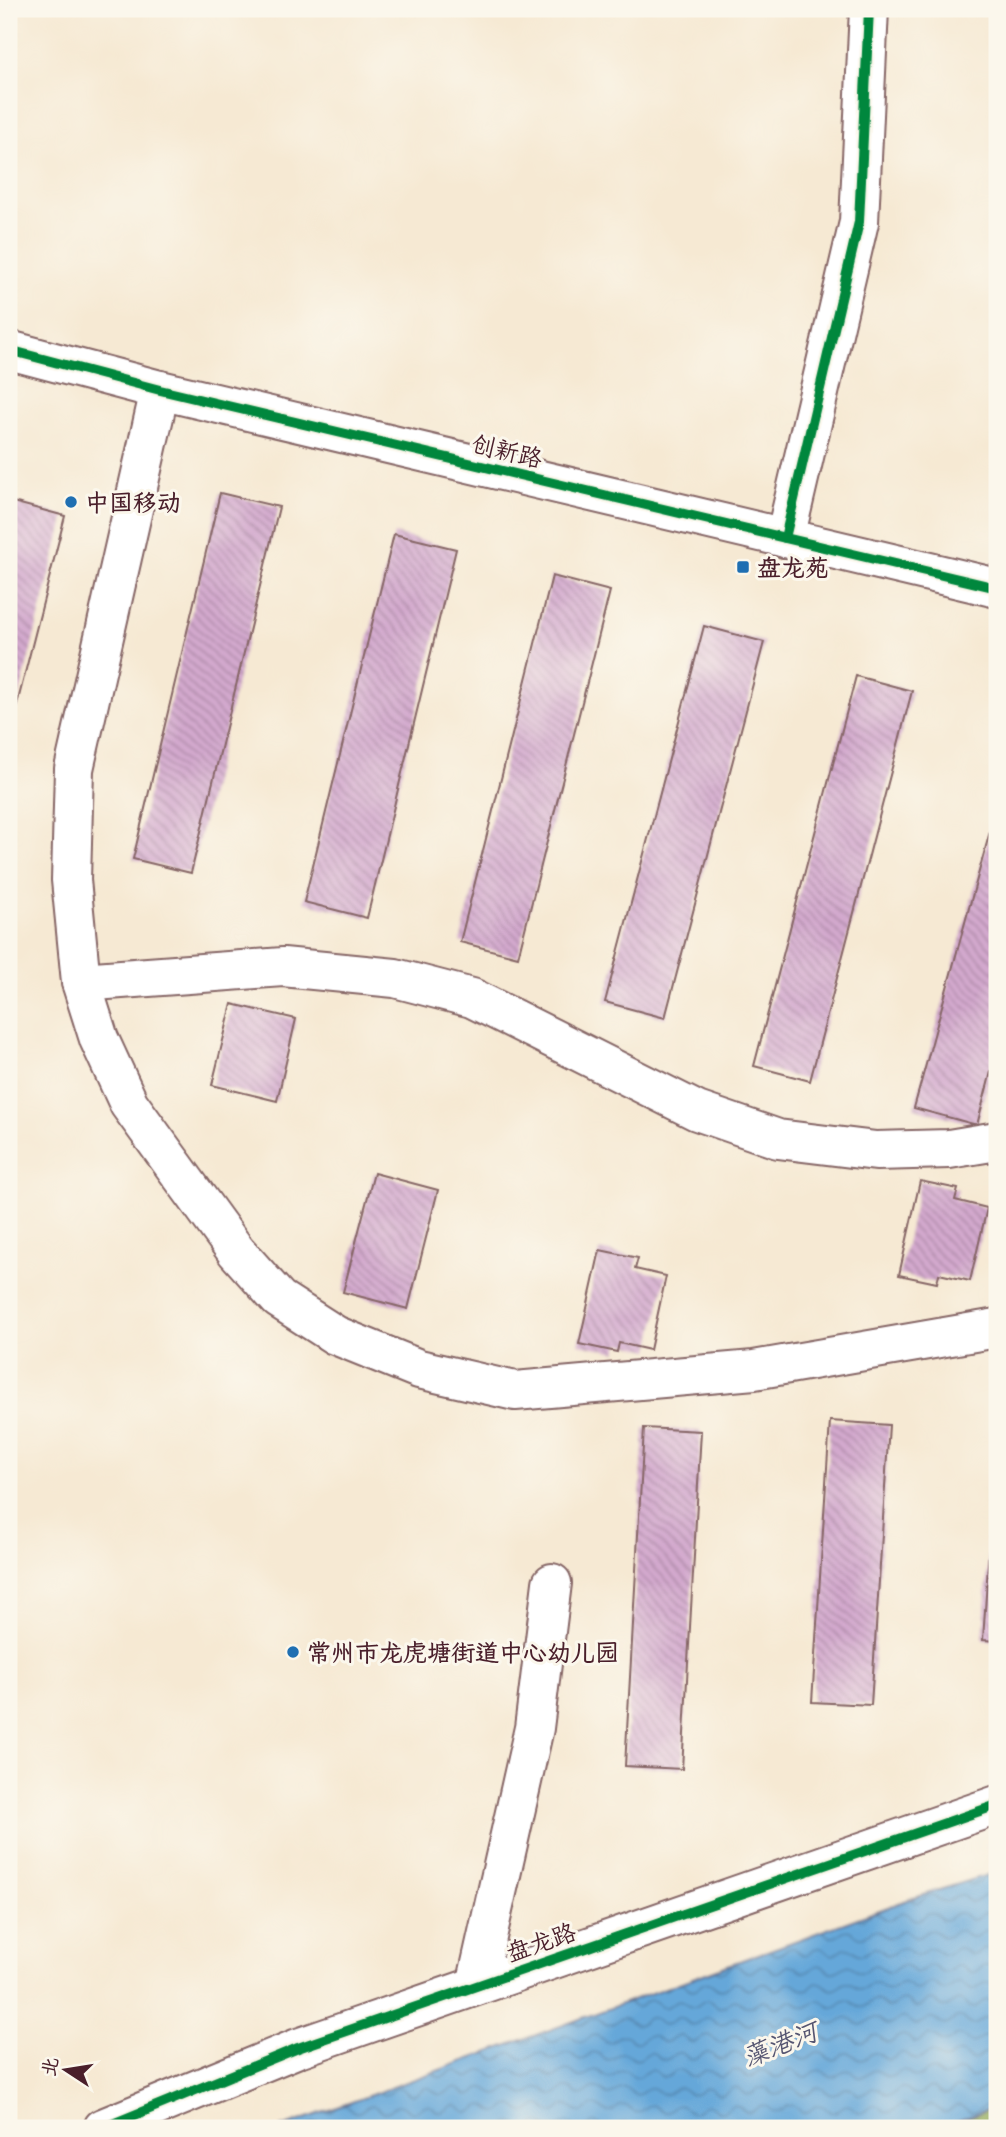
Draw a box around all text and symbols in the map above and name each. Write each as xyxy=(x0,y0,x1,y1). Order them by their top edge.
street label: 创新路 xyxy=(469,429,545,473)
place label: 中国移动 xyxy=(85,488,181,517)
marker: 中国移动 xyxy=(63,494,79,510)
place label: 盘龙苑 xyxy=(757,553,829,582)
marker: 盘龙苑 xyxy=(735,559,751,575)
place label: 常州市龙虎塘街道中心幼儿园 xyxy=(307,1638,619,1667)
marker: 常州市龙虎塘街道中心幼儿园 xyxy=(285,1644,301,1660)
street label: 盘龙路 xyxy=(502,1917,580,1967)
water label: 藻港河 xyxy=(738,2014,826,2073)
north arrow xyxy=(32,2036,102,2106)
text: 北 xyxy=(37,2055,63,2078)

